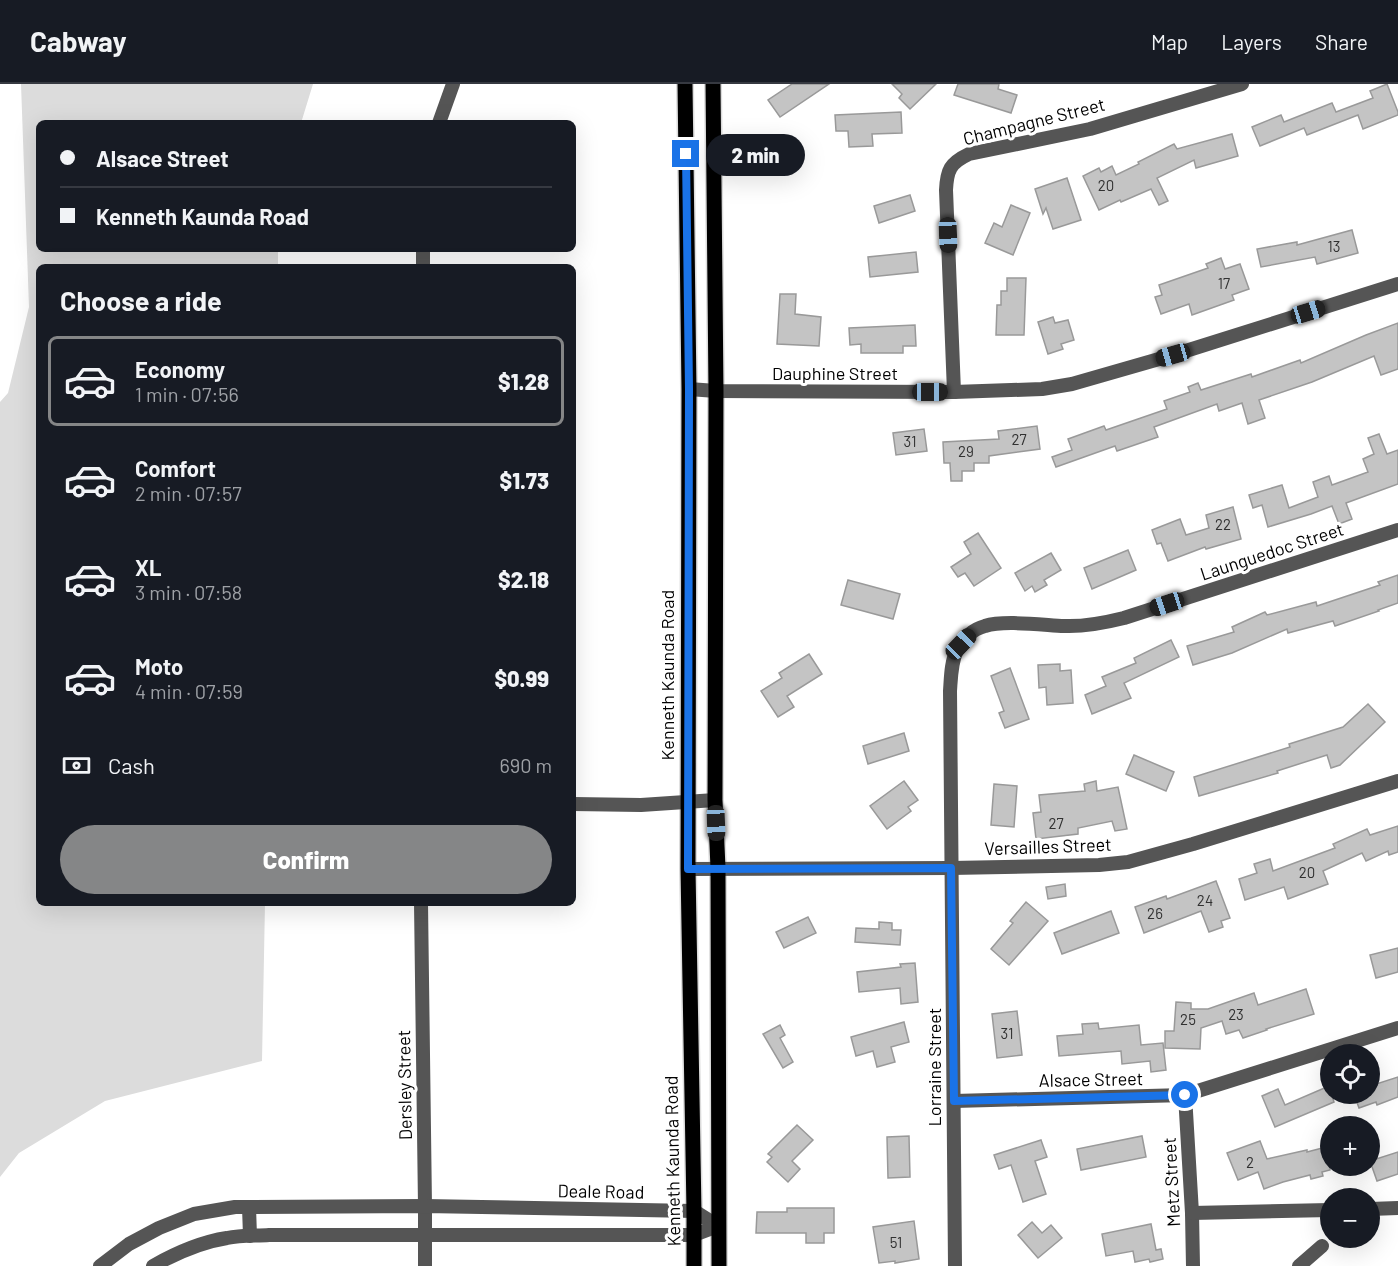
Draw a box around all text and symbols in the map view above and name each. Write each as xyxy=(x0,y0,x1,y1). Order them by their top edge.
text: Cabway xyxy=(30,24,127,58)
text: Map xyxy=(1151,29,1188,54)
text: Layers xyxy=(1221,29,1282,54)
text: Share xyxy=(1315,29,1368,54)
street label: Champagne Street xyxy=(961,93,1107,149)
callout: 2 min xyxy=(707,133,806,175)
route end xyxy=(672,140,699,167)
text: 2 min xyxy=(731,143,780,167)
text: Alsace Street xyxy=(96,145,229,171)
house number: 20 xyxy=(1098,176,1114,194)
text: Kenneth Kaunda Road xyxy=(96,203,309,229)
car xyxy=(938,217,958,253)
house number: 13 xyxy=(1328,237,1340,255)
house number: 17 xyxy=(1218,274,1230,292)
text: Choose a ride xyxy=(60,284,222,316)
car xyxy=(1288,298,1328,326)
car xyxy=(1153,341,1193,369)
icon: car xyxy=(63,354,117,408)
text: Economy xyxy=(135,356,225,382)
street label: Dauphine Street xyxy=(772,362,898,384)
text: $1.28 xyxy=(498,368,549,394)
text: 1 min · 07:56 xyxy=(135,382,239,406)
car xyxy=(912,383,948,401)
house number: 27 xyxy=(1011,430,1027,448)
house number: 31 xyxy=(904,432,916,450)
house number: 29 xyxy=(958,442,974,460)
icon: car xyxy=(63,453,117,507)
text: Comfort xyxy=(135,455,216,481)
text: $1.73 xyxy=(499,467,549,493)
text: 2 min · 07:57 xyxy=(135,481,242,505)
house number: 22 xyxy=(1215,515,1231,533)
street label: Launguedoc Street xyxy=(1197,518,1346,585)
icon: car xyxy=(63,552,117,606)
text: XL xyxy=(135,554,161,580)
text: $2.18 xyxy=(498,566,549,592)
text: 3 min · 07:58 xyxy=(135,580,242,604)
street label: Kenneth Kaunda Road xyxy=(656,590,678,760)
car xyxy=(1147,590,1187,618)
car xyxy=(942,625,980,663)
icon: car xyxy=(63,651,117,705)
text: Moto xyxy=(135,653,183,679)
text: $0.99 xyxy=(494,665,549,691)
text: 4 min · 07:59 xyxy=(135,679,243,703)
icon: cash xyxy=(60,749,93,782)
text: Cash xyxy=(108,752,155,778)
text: 690 m xyxy=(499,753,552,777)
car xyxy=(706,805,726,841)
house number: 27 xyxy=(1048,814,1064,832)
button: Confirm xyxy=(60,825,552,894)
street label: Versailles Street xyxy=(984,833,1112,859)
house number: 20 xyxy=(1299,863,1315,881)
house number: 24 xyxy=(1197,891,1213,909)
house number: 26 xyxy=(1147,904,1163,922)
house number: 23 xyxy=(1228,1005,1244,1023)
street label: Lorraine Street xyxy=(923,1008,945,1126)
house number: 25 xyxy=(1180,1010,1196,1028)
house number: 31 xyxy=(1001,1024,1013,1042)
street label: Dersley Street xyxy=(392,1030,416,1140)
map controls xyxy=(1320,1044,1380,1248)
button: locate xyxy=(1320,1044,1380,1104)
street label: Alsace Street xyxy=(1039,1067,1143,1091)
street label: Kenneth Kaunda Road xyxy=(660,1075,684,1247)
route start xyxy=(1171,1081,1198,1108)
button: + xyxy=(1320,1116,1380,1176)
street label: Metz Street xyxy=(1158,1137,1184,1227)
house number: 2 xyxy=(1246,1153,1254,1171)
street label: Deale Road xyxy=(557,1179,645,1203)
button: − xyxy=(1320,1188,1380,1248)
house number: 51 xyxy=(890,1233,902,1251)

